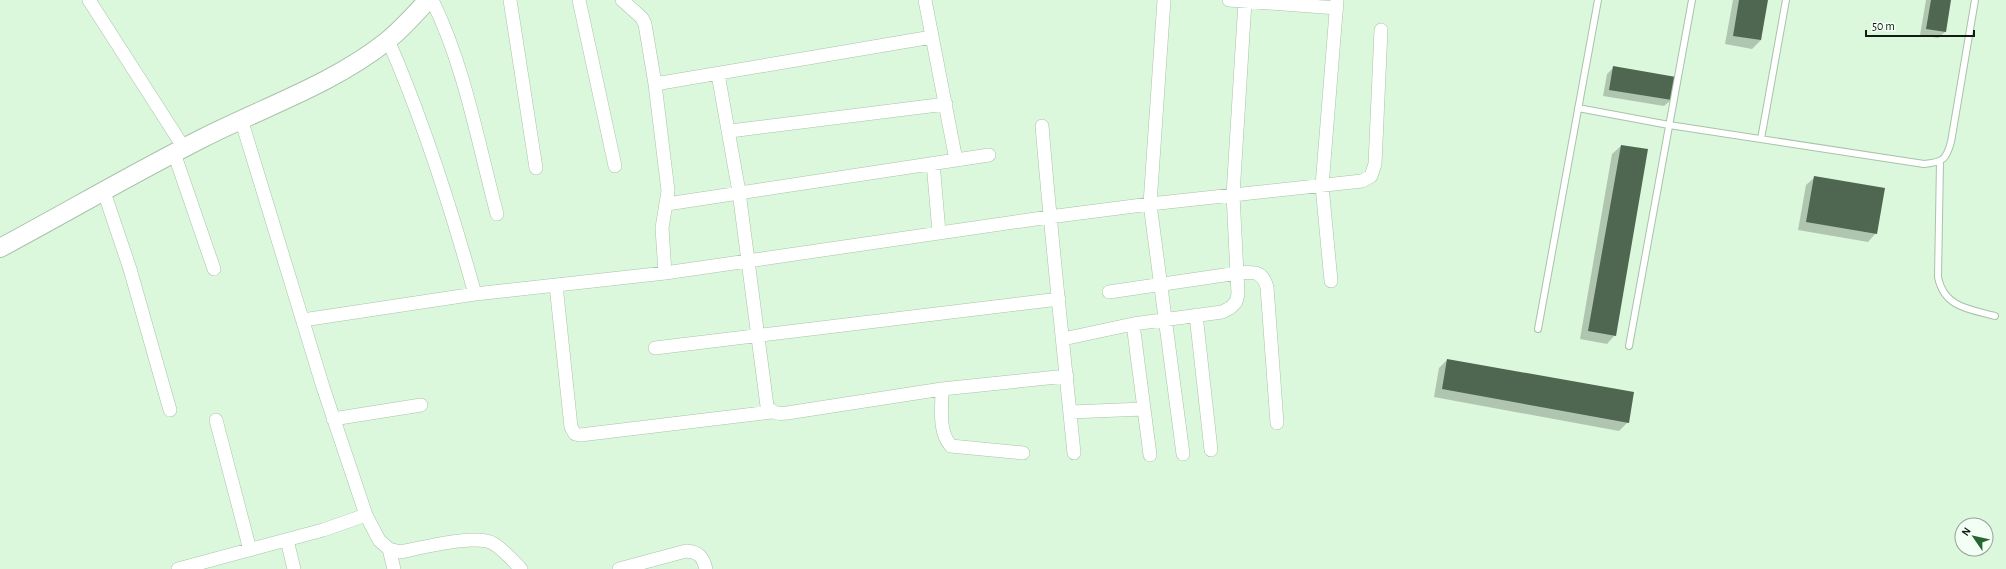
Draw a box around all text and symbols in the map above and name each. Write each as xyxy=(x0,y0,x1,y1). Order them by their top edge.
scale bar xyxy=(1866,12,1974,38)
text: 50 m xyxy=(1872,20,1895,32)
north arrow xyxy=(1954,517,1994,557)
text: N xyxy=(1959,525,1973,538)

